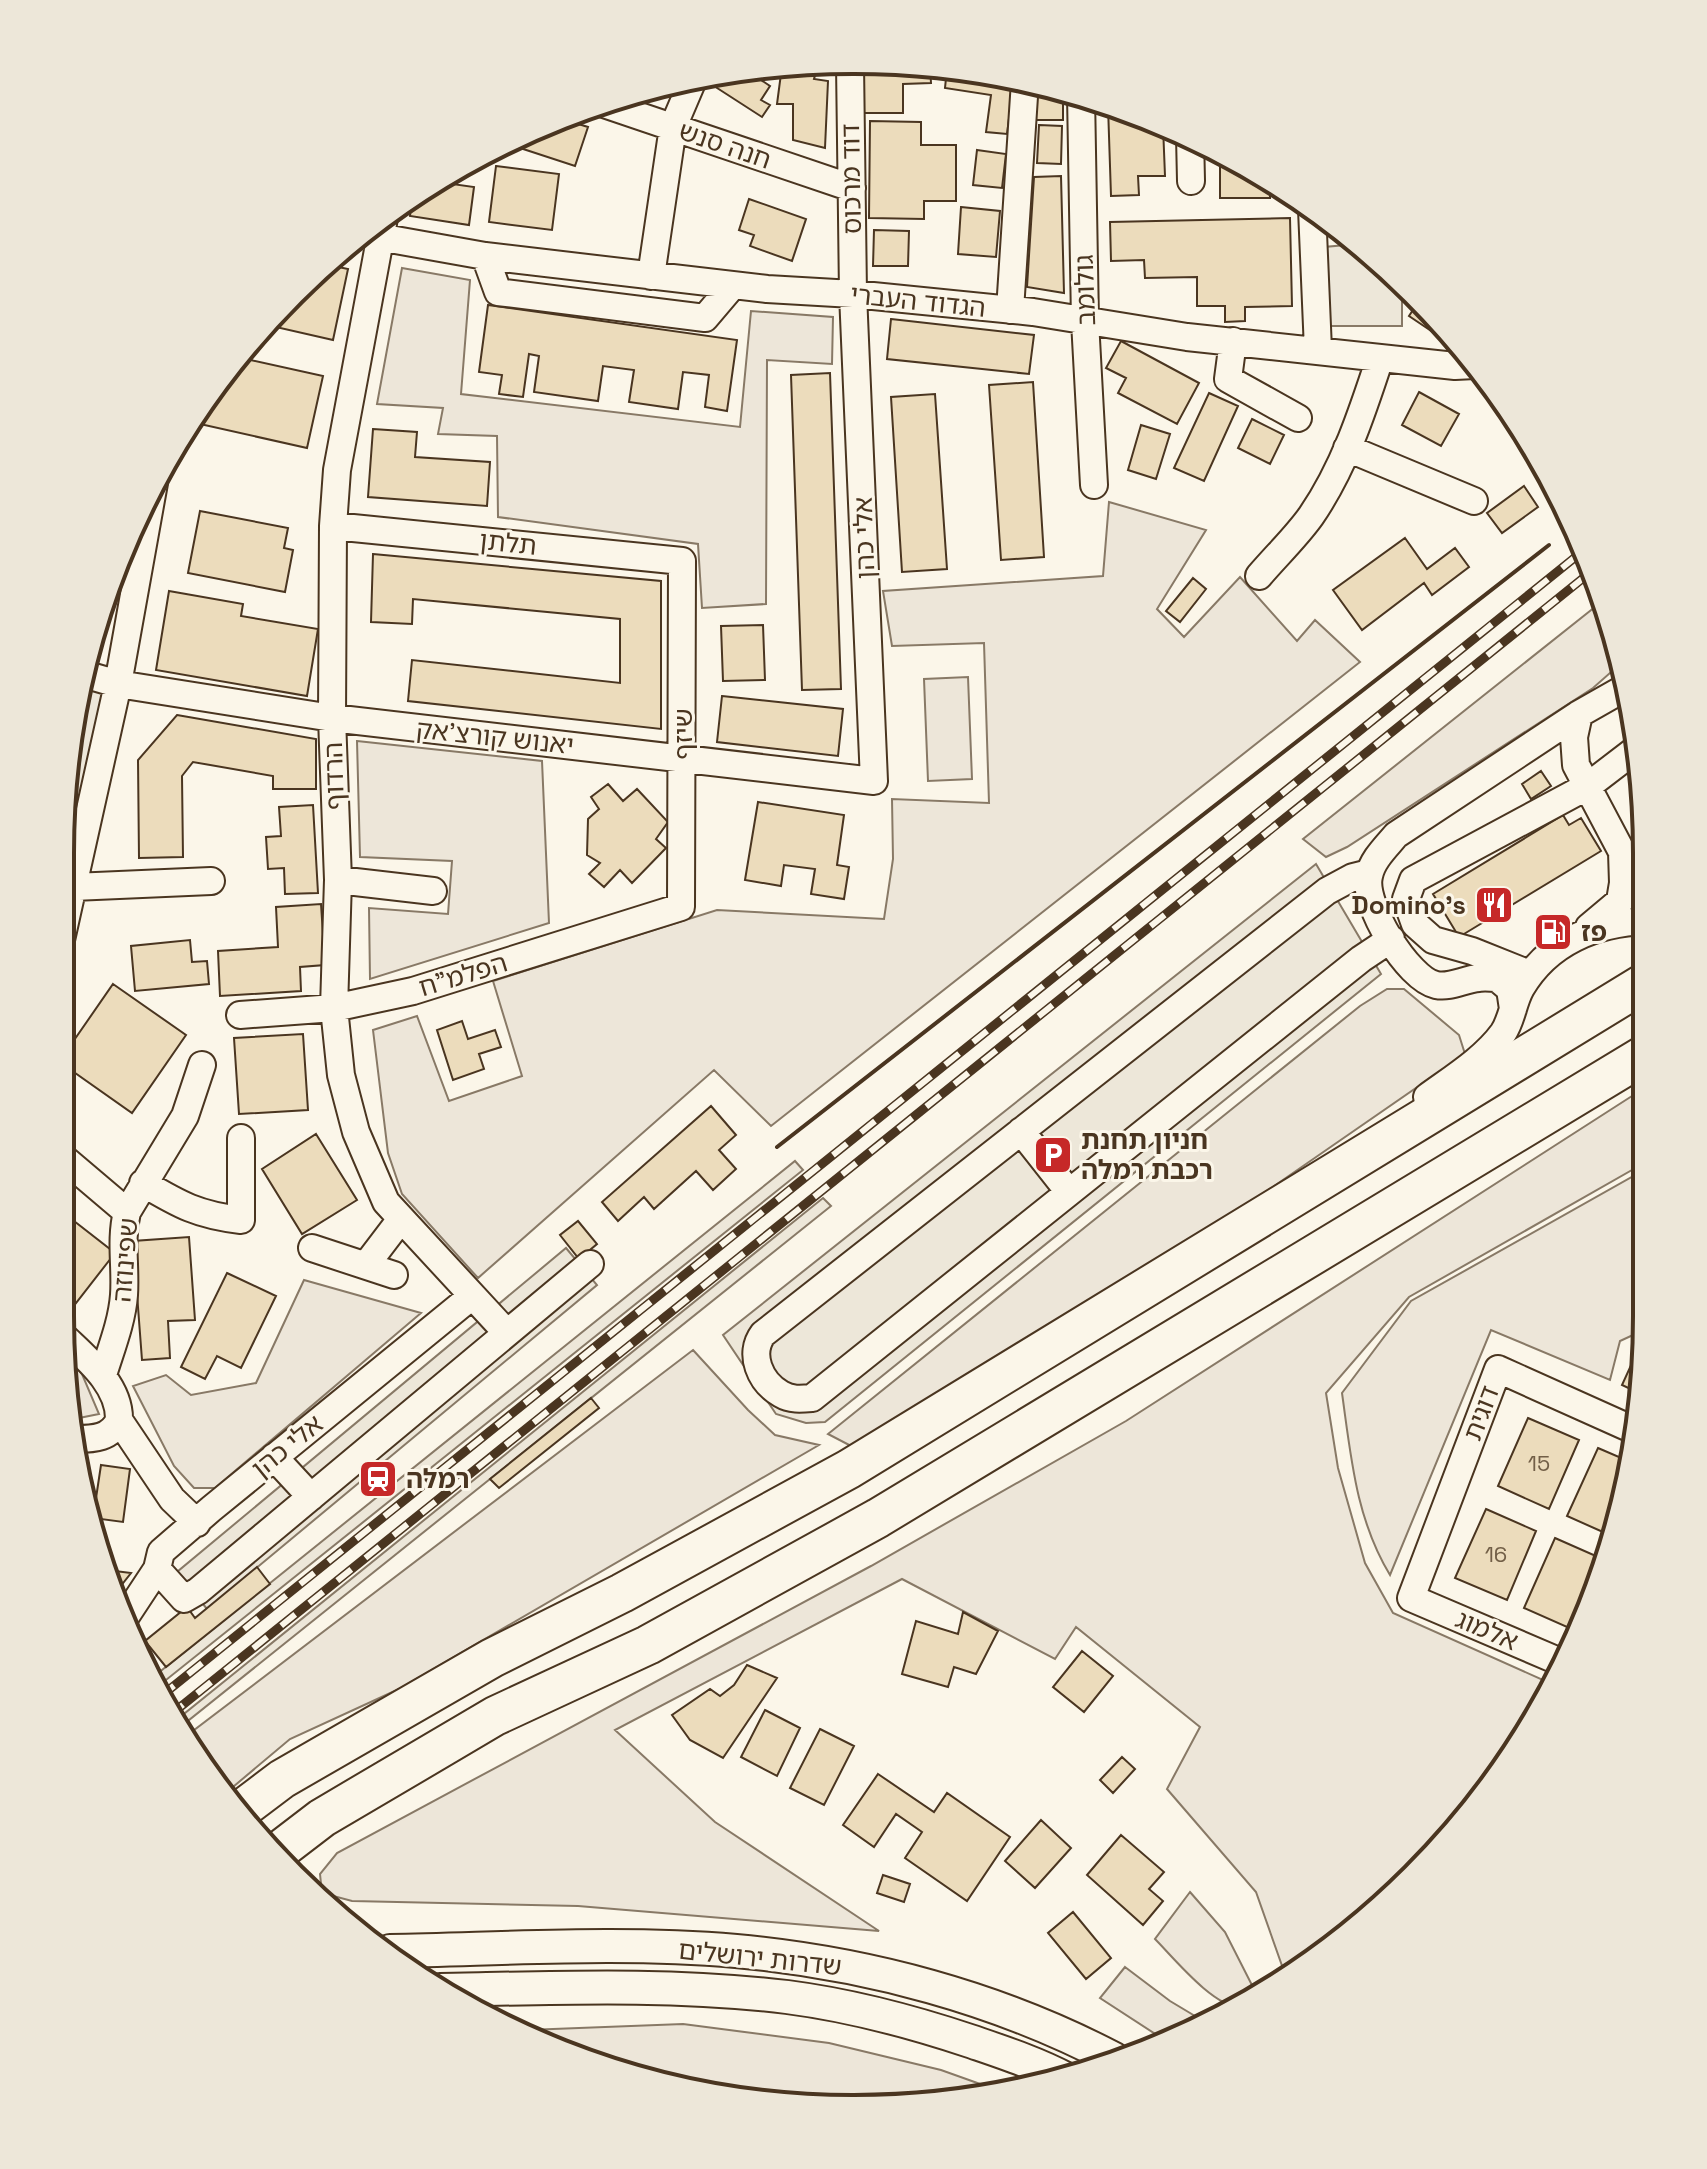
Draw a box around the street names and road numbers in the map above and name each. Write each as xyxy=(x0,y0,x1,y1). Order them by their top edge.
street label: חנה סנש xyxy=(674,113,776,177)
street label: דוד מרכוס xyxy=(833,123,869,235)
street label: גולומב xyxy=(1067,254,1103,326)
street label: הגדוד העברי xyxy=(849,277,987,325)
street label: אלי כהן xyxy=(846,496,882,580)
street label: תלתן xyxy=(478,523,538,563)
street label: שיזף xyxy=(666,708,700,760)
street label: יאנוש קורצ'אק xyxy=(414,712,576,762)
street label: הרדוף xyxy=(316,741,352,811)
street label: הפלמ"ח xyxy=(415,945,511,1005)
street label: שפינוזה xyxy=(104,1216,146,1304)
street label: דוגית xyxy=(1455,1381,1507,1445)
street label: אלי כהן xyxy=(244,1407,330,1485)
street label: אלמוג xyxy=(1451,1602,1523,1658)
street label: שדרות ירושלים xyxy=(677,1933,843,1983)

